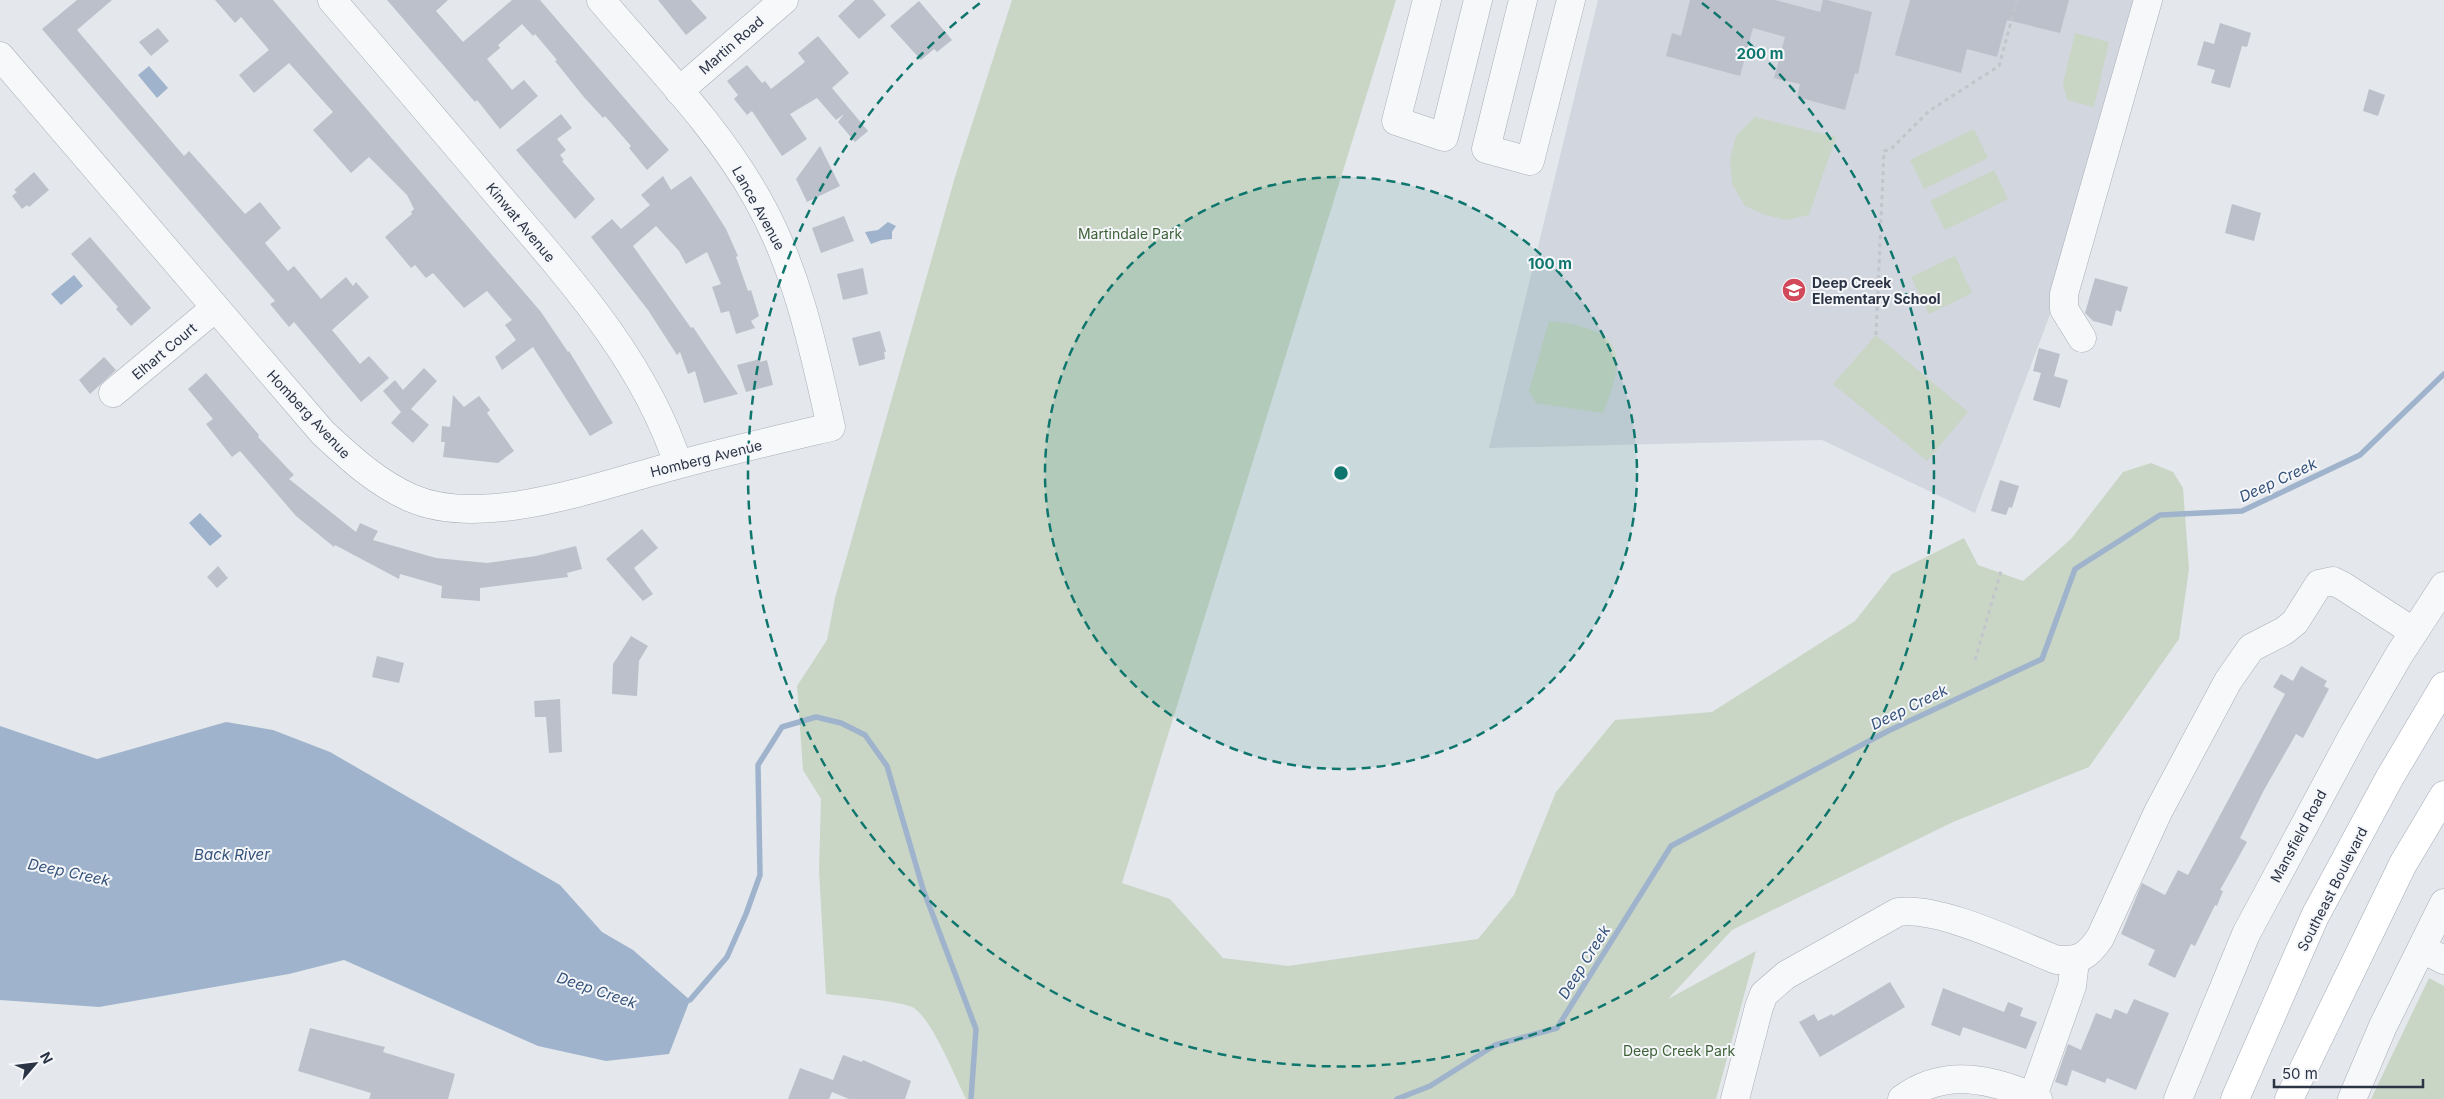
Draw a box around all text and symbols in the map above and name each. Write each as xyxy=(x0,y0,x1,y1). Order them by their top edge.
street label: Martin Road xyxy=(695,12,767,78)
text: 200 m xyxy=(1737,44,1783,63)
street label: Lance Avenue xyxy=(729,163,789,253)
street label: Kinwat Avenue xyxy=(483,179,559,265)
park label: Martindale Park xyxy=(1078,225,1182,242)
text: 100 m xyxy=(1528,254,1572,273)
place label: Deep Creek Elementary School xyxy=(1812,274,1941,307)
school or university icon: Deep Creek Elementary School xyxy=(1781,277,1807,303)
street label: Elhart Court xyxy=(128,319,200,383)
street label: Homberg Avenue xyxy=(264,366,354,462)
street label: Homberg Avenue xyxy=(648,436,764,480)
water label: Deep Creek xyxy=(2236,453,2320,506)
centre of rings xyxy=(1332,464,1350,482)
water label: Deep Creek xyxy=(1867,680,1951,734)
street label: Mansfield Road xyxy=(2266,787,2330,885)
street label: Southeast Boulevard xyxy=(2293,824,2371,954)
water label: Back River xyxy=(194,845,270,864)
water label: Deep Creek xyxy=(26,854,112,890)
water label: Deep Creek xyxy=(1554,921,1615,1002)
water label: Deep Creek xyxy=(554,967,640,1013)
north arrow xyxy=(10,1039,60,1089)
park label: Deep Creek Park xyxy=(1623,1042,1735,1059)
text: N xyxy=(37,1049,57,1066)
scale bar xyxy=(2274,1056,2423,1088)
text: 50 m xyxy=(2282,1064,2318,1083)

